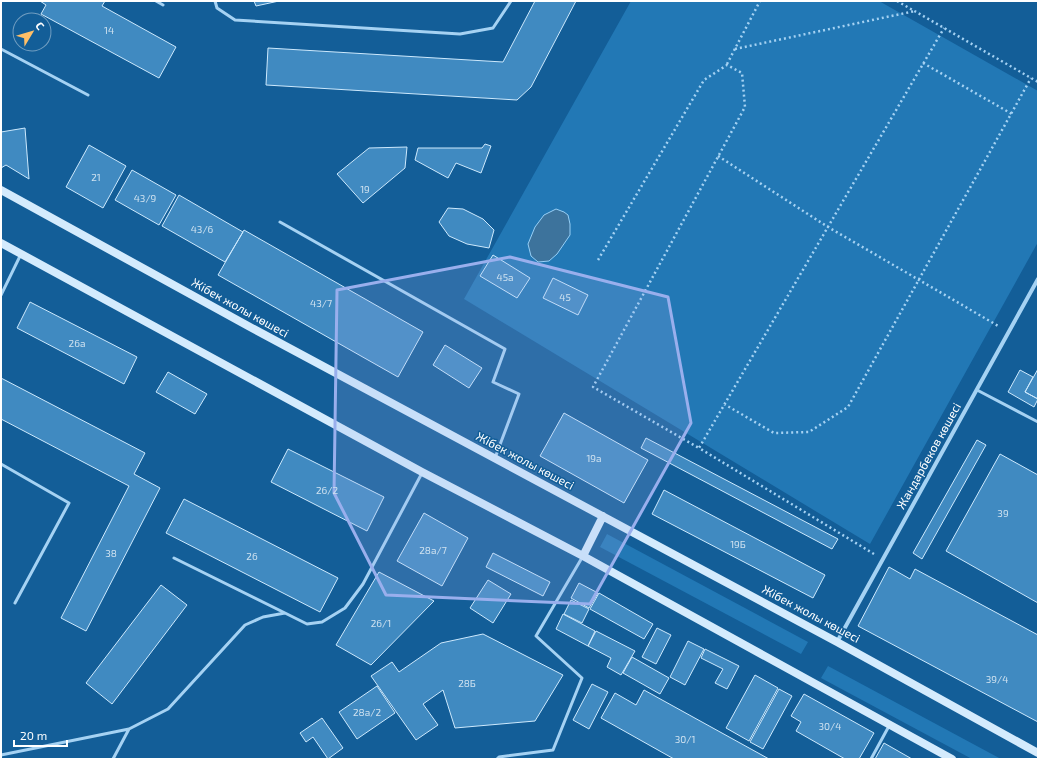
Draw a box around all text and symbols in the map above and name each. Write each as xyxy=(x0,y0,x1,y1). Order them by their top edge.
north arrow xyxy=(12,12,52,52)
text: С xyxy=(33,19,48,33)
house number: 14 xyxy=(104,24,114,36)
house number: 21 xyxy=(91,171,101,183)
house number: 19 xyxy=(360,183,370,195)
house number: 43/9 xyxy=(134,192,157,204)
house number: 43/6 xyxy=(191,223,214,235)
house number: 45а xyxy=(496,271,514,283)
street label: Жібек жолы көшесі xyxy=(189,275,292,340)
house number: 45 xyxy=(559,291,571,303)
house number: 43/7 xyxy=(310,297,332,309)
house number: 26а xyxy=(69,337,85,349)
street label: Жандарбеков көшесі xyxy=(893,400,963,511)
street label: Жібек жолы көшесі xyxy=(474,428,577,492)
house number: 19а xyxy=(586,452,602,464)
house number: 26/2 xyxy=(316,484,338,496)
house number: 39 xyxy=(997,507,1009,519)
house number: 19Б xyxy=(730,538,746,550)
house number: 28а/7 xyxy=(419,544,447,556)
house number: 38 xyxy=(105,547,117,559)
house number: 26 xyxy=(246,550,258,562)
street label: Жібек жолы көшесі xyxy=(760,581,863,645)
house number: 26/1 xyxy=(371,617,391,629)
house number: 39/4 xyxy=(986,673,1008,685)
house number: 28Б xyxy=(458,677,476,689)
house number: 28а/2 xyxy=(353,706,381,718)
house number: 30/4 xyxy=(819,720,841,732)
scale bar xyxy=(14,722,67,748)
text: 20 m xyxy=(20,728,47,742)
house number: 30/1 xyxy=(675,733,695,745)

